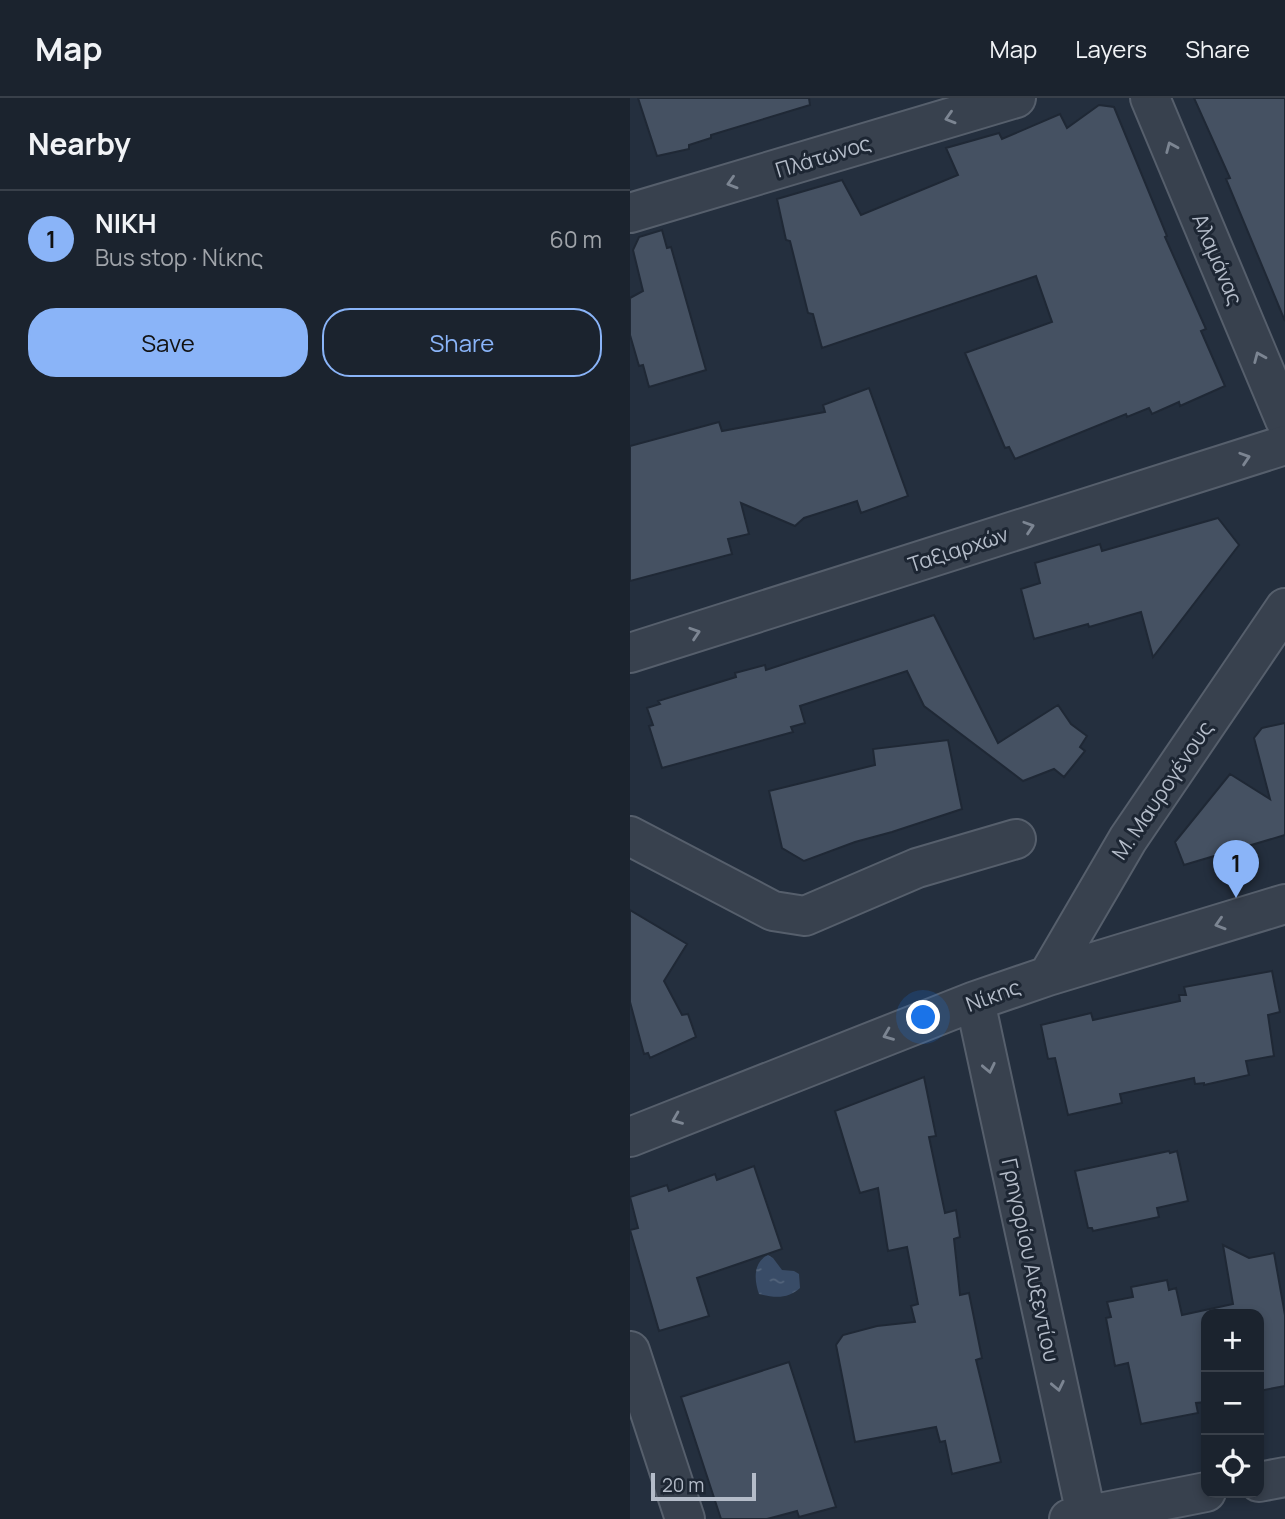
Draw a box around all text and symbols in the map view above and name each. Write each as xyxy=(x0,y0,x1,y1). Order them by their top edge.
text: Map xyxy=(35,26,103,71)
text: Map xyxy=(990,32,1037,65)
text: Layers xyxy=(1075,32,1147,65)
text: Share xyxy=(1185,32,1250,65)
one-way arrow xyxy=(945,109,957,124)
text: Nearby xyxy=(28,123,131,164)
street label: Πλάτωνος xyxy=(772,128,874,184)
one-way arrow xyxy=(1165,142,1179,154)
one-way arrow xyxy=(727,174,739,189)
text: ΝΙΚΗ xyxy=(95,205,157,241)
street label: Αλαμάνας xyxy=(1186,209,1250,309)
text: 1 xyxy=(46,223,56,255)
text: 60 m xyxy=(550,223,602,255)
text: Bus stop · Νίκης xyxy=(95,241,264,273)
button: Save xyxy=(28,308,308,377)
button: Share xyxy=(322,308,602,377)
one-way arrow xyxy=(1253,352,1267,364)
one-way arrow xyxy=(1239,451,1251,466)
street label: Ταξιαρχών xyxy=(904,520,1012,578)
one-way arrow xyxy=(1022,520,1034,535)
one-way arrow xyxy=(689,626,701,641)
street label: Μ. Μαυρογένους xyxy=(1105,715,1219,865)
pin: 1 xyxy=(1213,840,1259,898)
one-way arrow xyxy=(1214,915,1226,930)
street label: Νίκης xyxy=(962,972,1024,1018)
your location xyxy=(906,1000,940,1034)
one-way arrow xyxy=(883,1027,895,1041)
one-way arrow xyxy=(981,1062,996,1074)
one-way arrow xyxy=(671,1110,683,1124)
street label: Γρηγορίου Αυξεντίου xyxy=(996,1156,1066,1364)
map controls xyxy=(1201,1309,1264,1498)
button: + xyxy=(1201,1309,1264,1372)
button: − xyxy=(1201,1372,1264,1435)
one-way arrow xyxy=(1049,1380,1064,1392)
button: locate xyxy=(1201,1435,1264,1498)
scale bar xyxy=(651,1470,756,1502)
text: 20 m xyxy=(662,1472,704,1498)

